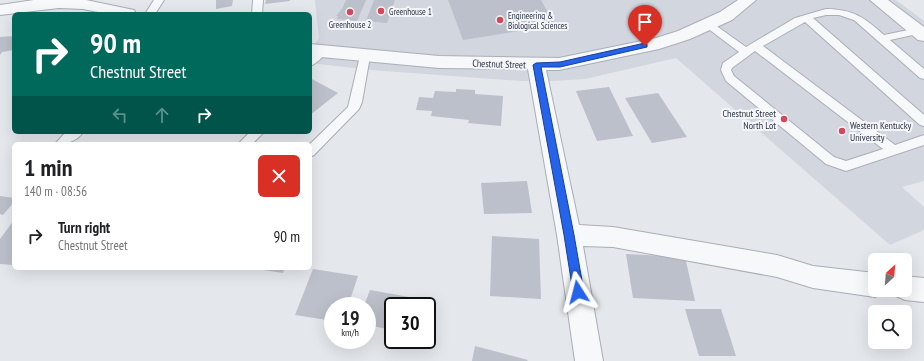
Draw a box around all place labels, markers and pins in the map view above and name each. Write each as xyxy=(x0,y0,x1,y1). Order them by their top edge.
pin xyxy=(628,5,662,46)
marker: Greenhouse 1 xyxy=(376,6,386,16)
place label: Greenhouse 1 xyxy=(389,6,432,17)
marker: Greenhouse 2 xyxy=(345,7,355,17)
place label: Engineering & Biological Sciences xyxy=(508,10,567,31)
marker: Engineering & Biological Sciences xyxy=(495,15,505,25)
place label: Greenhouse 2 xyxy=(329,19,371,30)
place label: Chestnut Street North Lot xyxy=(722,107,776,132)
marker: Chestnut Street North Lot xyxy=(779,114,789,124)
place label: Western Kentucky University xyxy=(850,119,912,144)
marker: Western Kentucky University xyxy=(837,126,847,136)

